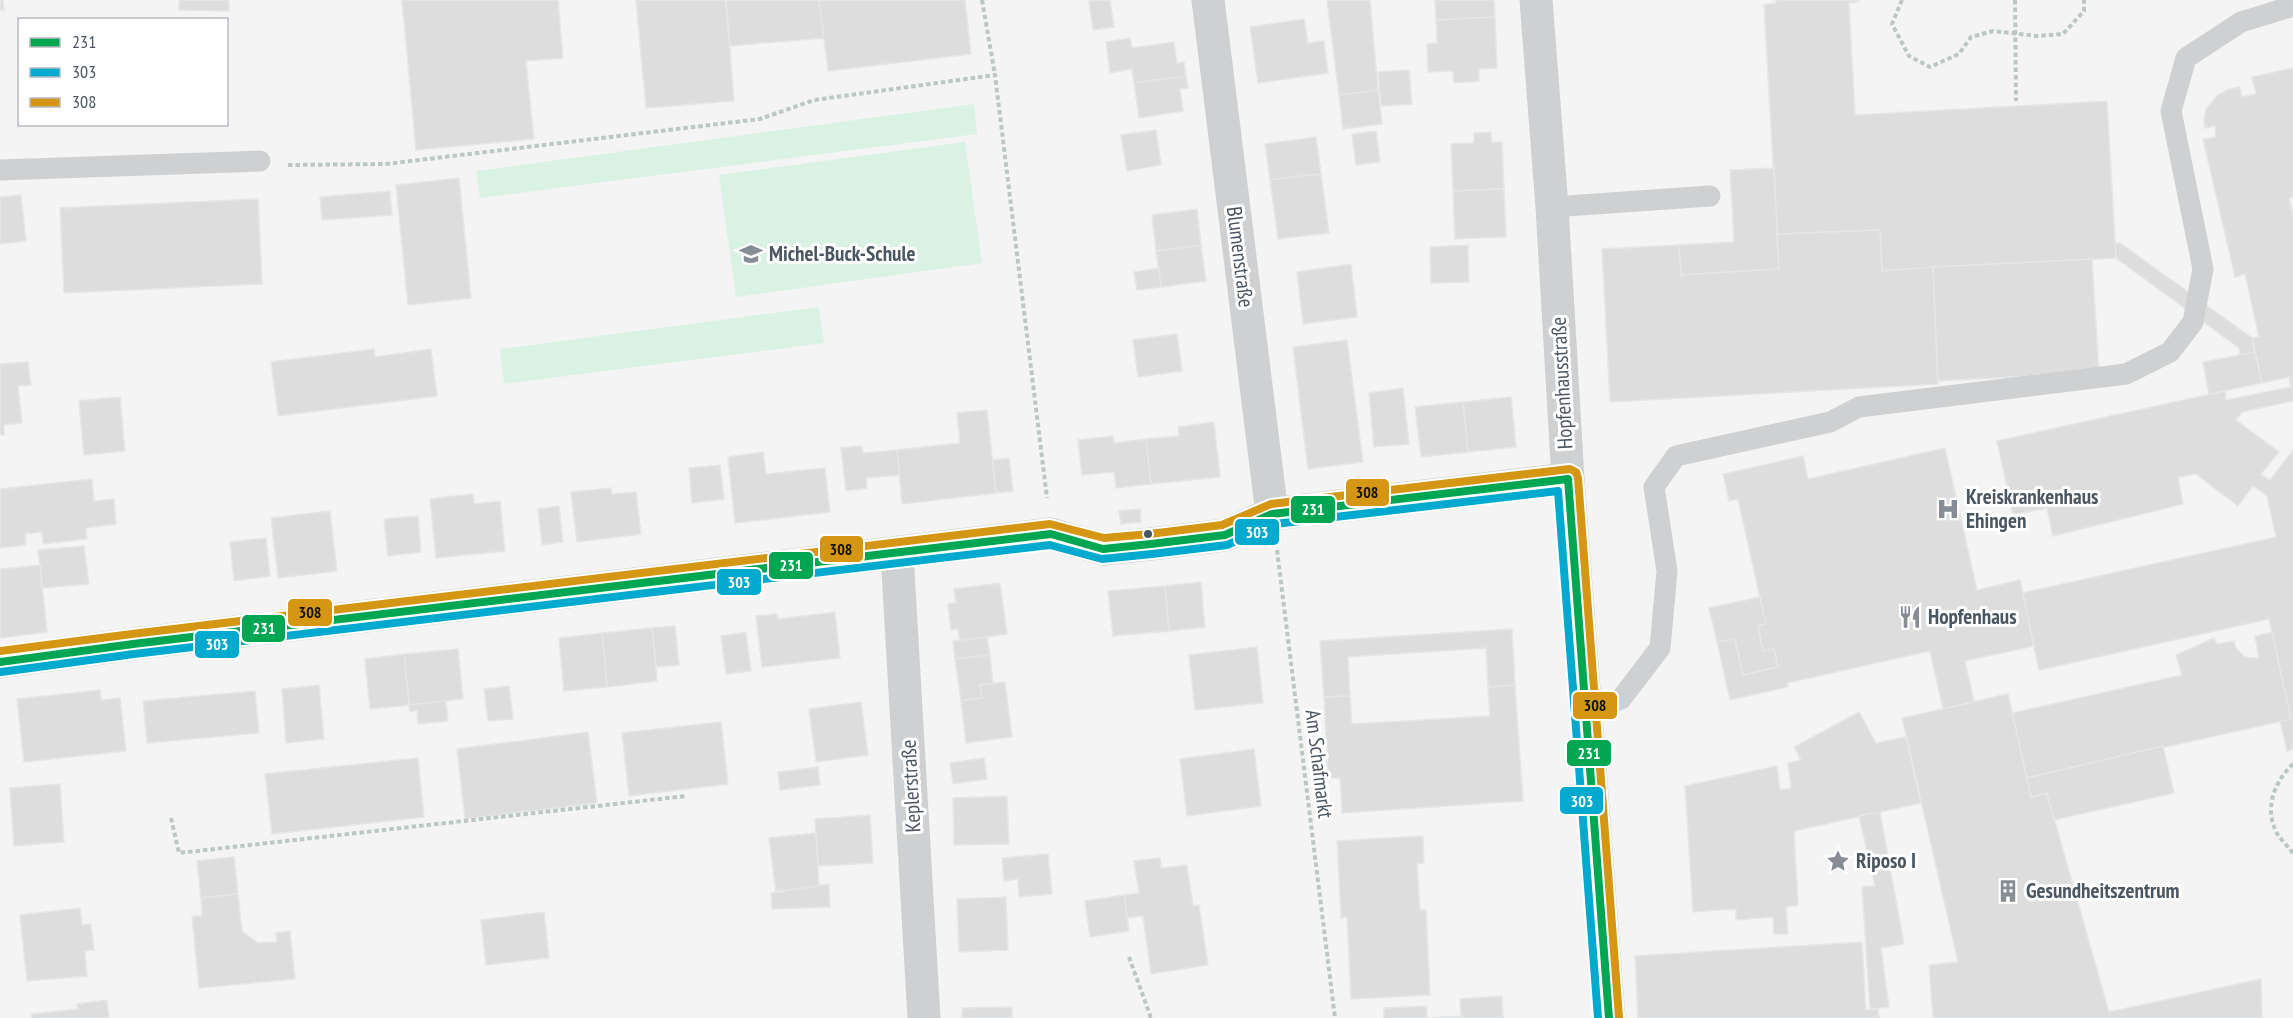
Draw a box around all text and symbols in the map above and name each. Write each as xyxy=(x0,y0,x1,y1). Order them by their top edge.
legend xyxy=(18,18,228,126)
text: 231 xyxy=(72,30,96,53)
text: 303 xyxy=(72,60,96,83)
text: 308 xyxy=(72,90,96,113)
street label: Blumenstraße xyxy=(1221,205,1260,309)
place label: Michel-Buck-Schule xyxy=(769,240,916,267)
school or university icon: Michel-Buck-Schule xyxy=(738,241,764,267)
street label: Hopfenhausstraße xyxy=(1545,316,1578,450)
line badge: 308 xyxy=(1345,478,1390,507)
text: 308 xyxy=(1356,482,1378,502)
place label: Kreiskrankenhaus Ehingen xyxy=(1966,483,2098,534)
line badge: 231 xyxy=(1290,495,1336,524)
hospital icon: Kreiskrankenhaus Ehingen xyxy=(1935,496,1961,522)
text: 231 xyxy=(1302,499,1324,519)
line badge: 303 xyxy=(1234,518,1280,546)
text: 303 xyxy=(1246,522,1268,542)
unlabelled marker xyxy=(1142,528,1154,540)
line badge: 308 xyxy=(819,535,864,563)
text: 308 xyxy=(830,539,852,559)
line badge: 231 xyxy=(768,551,814,580)
text: 231 xyxy=(780,555,802,575)
line badge: 303 xyxy=(716,568,762,596)
text: 303 xyxy=(728,572,750,592)
line badge: 308 xyxy=(287,598,333,627)
text: 308 xyxy=(299,602,321,622)
place label: Hopfenhaus xyxy=(1928,603,2017,630)
restaurant icon: Hopfenhaus xyxy=(1897,604,1923,630)
line badge: 231 xyxy=(241,614,286,643)
text: 231 xyxy=(253,618,275,638)
line badge: 303 xyxy=(194,630,240,659)
text: 303 xyxy=(206,634,228,654)
line badge: 308 xyxy=(1572,691,1618,720)
text: 308 xyxy=(1584,695,1606,715)
street label: Am Schafmarkt xyxy=(1299,708,1340,820)
street label: Keplerstraße xyxy=(895,739,926,833)
line badge: 231 xyxy=(1566,739,1612,767)
text: 231 xyxy=(1578,743,1600,763)
line badge: 303 xyxy=(1559,786,1604,815)
text: 303 xyxy=(1571,791,1593,811)
place label: Riposo I xyxy=(1856,847,1916,874)
place icon: Riposo I xyxy=(1825,848,1851,874)
place label: Gesundheitszentrum xyxy=(2026,877,2180,904)
building icon: Gesundheitszentrum xyxy=(1995,878,2021,904)

